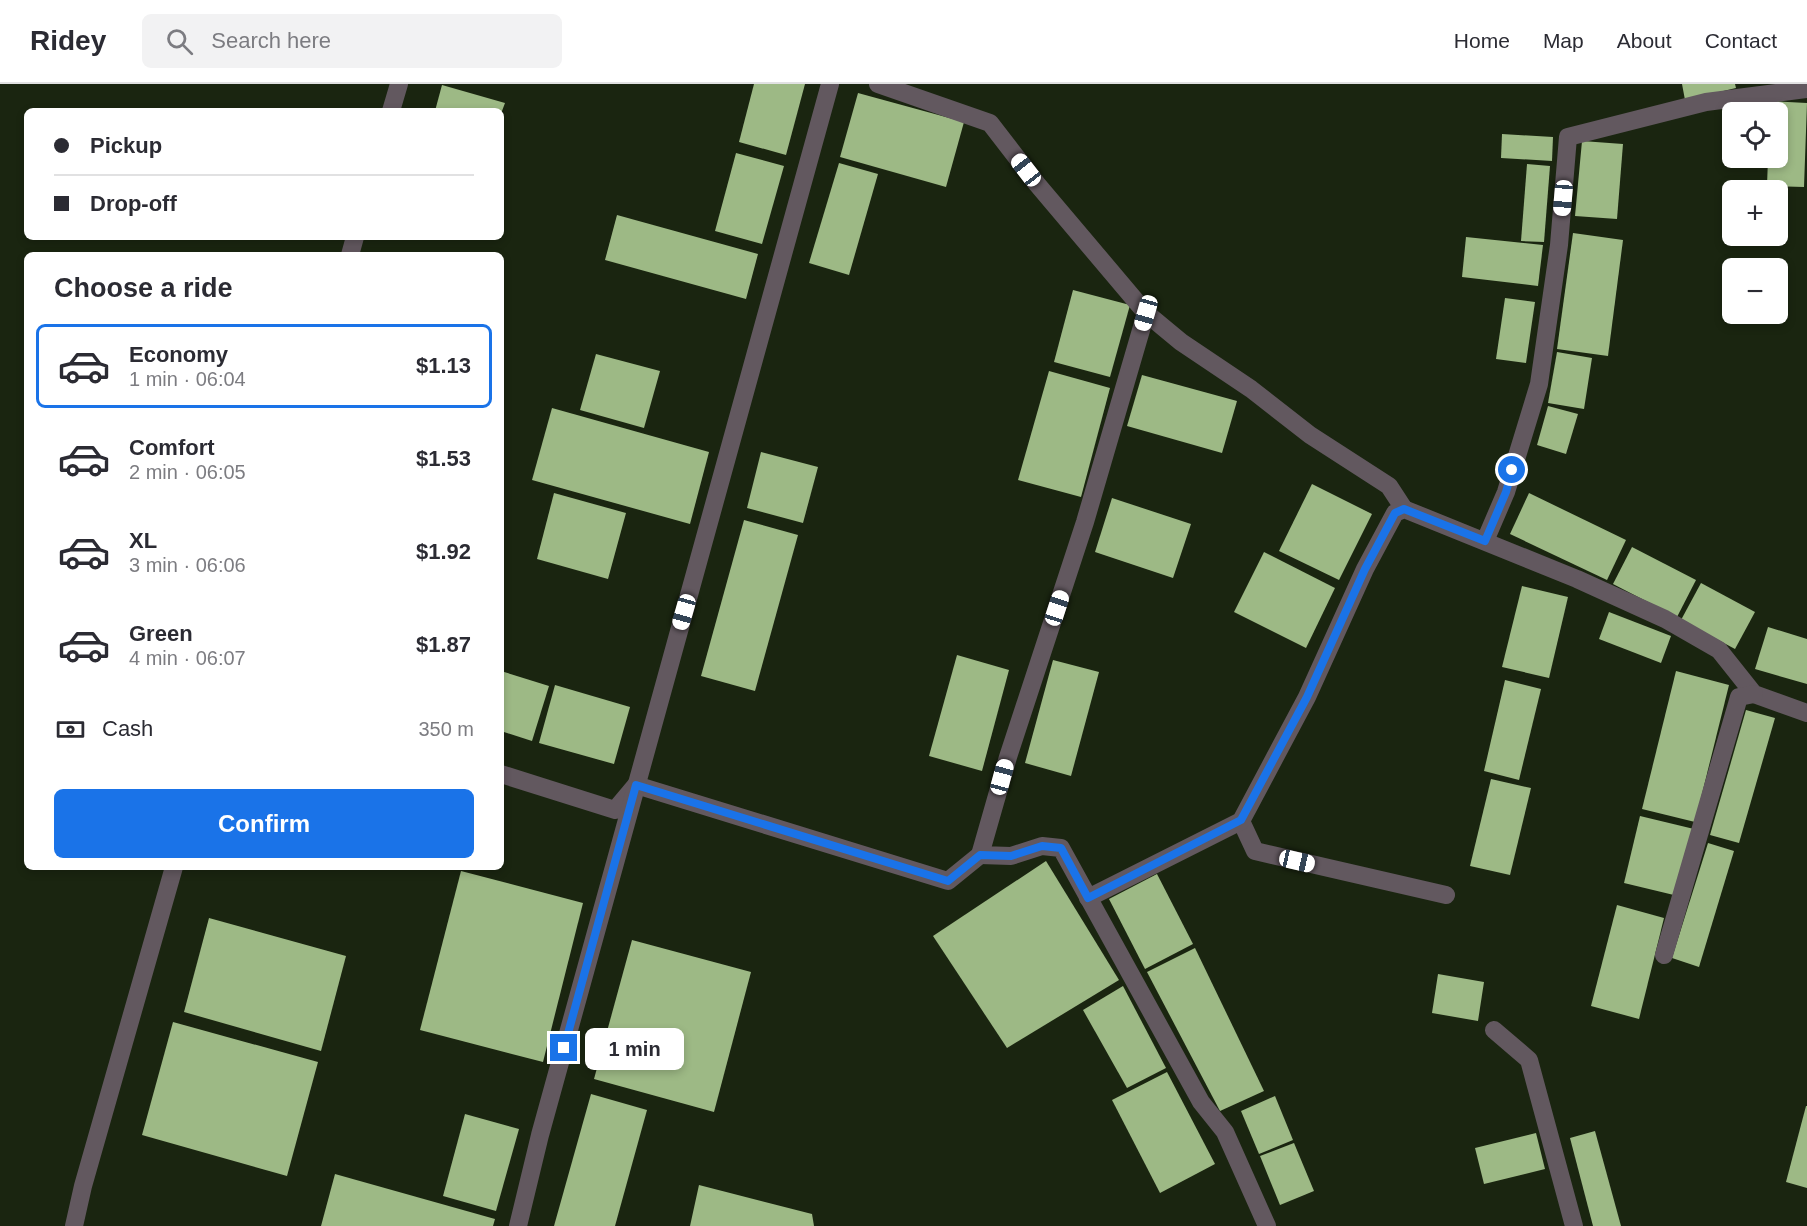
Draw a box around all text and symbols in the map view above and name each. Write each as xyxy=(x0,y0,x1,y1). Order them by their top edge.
search box xyxy=(142,14,562,68)
text: Ridey xyxy=(30,25,106,56)
icon: search xyxy=(163,25,196,58)
text: Search here xyxy=(211,28,331,53)
text: Home xyxy=(1454,29,1510,52)
text: Map xyxy=(1543,29,1584,52)
text: About xyxy=(1617,29,1672,52)
text: Contact xyxy=(1705,29,1777,52)
map controls xyxy=(1722,102,1788,324)
button: locate xyxy=(1722,102,1788,168)
text: Pickup xyxy=(90,133,162,158)
car xyxy=(1008,150,1044,190)
car xyxy=(1552,179,1574,217)
button: + xyxy=(1722,180,1788,246)
text: Drop-off xyxy=(90,191,177,216)
button: − xyxy=(1722,258,1788,324)
text: Choose a ride xyxy=(54,273,233,303)
car xyxy=(1132,293,1160,333)
icon: car xyxy=(57,339,111,393)
text: Economy xyxy=(129,342,228,367)
text: $1.13 xyxy=(416,353,471,378)
text: 1 min · 06:04 xyxy=(129,368,246,390)
icon: car xyxy=(57,432,111,486)
text: Comfort xyxy=(129,435,215,460)
text: $1.53 xyxy=(416,446,471,471)
route start xyxy=(1498,456,1525,483)
text: 2 min · 06:05 xyxy=(129,461,246,483)
icon: car xyxy=(57,525,111,579)
text: XL xyxy=(129,528,157,553)
text: $1.92 xyxy=(416,539,471,564)
text: 3 min · 06:06 xyxy=(129,554,246,576)
car xyxy=(1043,588,1071,628)
car xyxy=(670,592,698,632)
icon: car xyxy=(57,618,111,672)
text: Green xyxy=(129,621,193,646)
text: $1.87 xyxy=(416,632,471,657)
text: 4 min · 06:07 xyxy=(129,647,246,669)
icon: cash xyxy=(54,713,87,746)
text: Cash xyxy=(102,716,153,741)
text: 350 m xyxy=(418,718,474,740)
car xyxy=(989,757,1015,797)
button: Confirm xyxy=(54,789,474,858)
car xyxy=(1277,848,1317,874)
callout: 1 min xyxy=(585,1027,684,1069)
route end xyxy=(550,1034,577,1061)
text: 1 min xyxy=(608,1038,661,1060)

